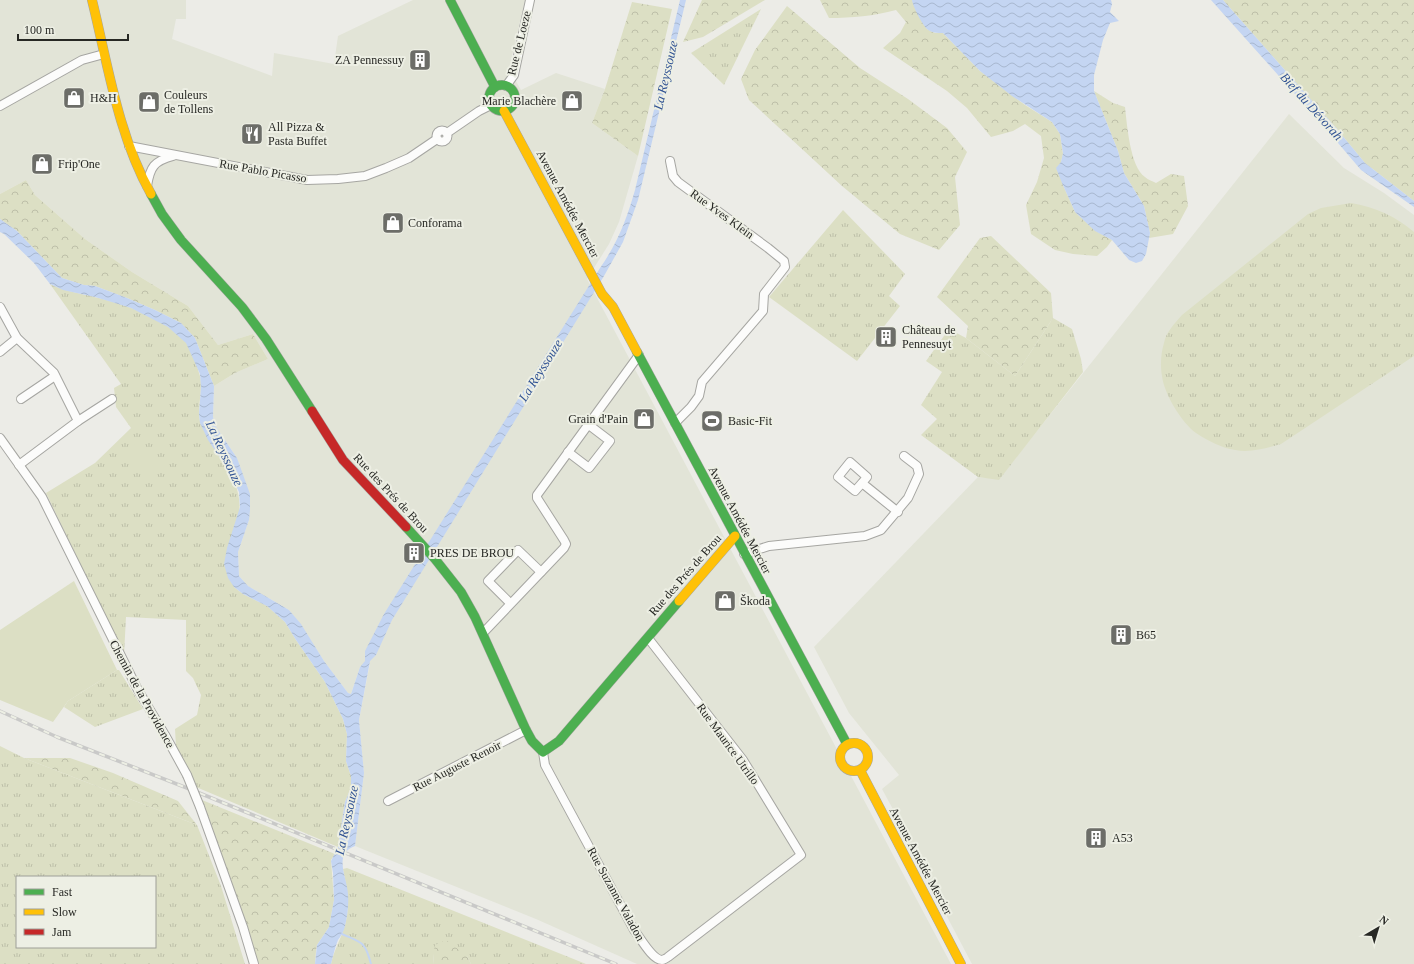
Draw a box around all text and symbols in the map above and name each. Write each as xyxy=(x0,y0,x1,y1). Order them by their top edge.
street label: Rue de Loeze xyxy=(504,9,534,77)
scale bar xyxy=(18,16,128,42)
text: 100 m xyxy=(24,23,55,37)
water label: La Reyssouze xyxy=(650,39,681,112)
building icon: ZA Pennessuy xyxy=(407,47,433,73)
place label: ZA Pennessuy xyxy=(335,53,404,67)
water label: Bief du Dévorah xyxy=(1277,69,1346,143)
shop icon: H&H xyxy=(61,85,87,111)
place label: Couleurs de Tollens xyxy=(164,88,214,116)
shop icon: Marie Blachère xyxy=(559,88,585,114)
shop icon: Couleurs de Tollens xyxy=(136,89,162,115)
place label: H&H xyxy=(90,91,117,105)
place label: Marie Blachère xyxy=(482,94,556,108)
place label: All Pizza & Pasta Buffet xyxy=(268,120,327,148)
restaurant icon: All Pizza & Pasta Buffet xyxy=(239,121,265,147)
street label: Avenue Amédée Mercier xyxy=(534,148,602,260)
shop icon: Frip'One xyxy=(29,151,55,177)
street label: Rue Pablo Picasso xyxy=(218,156,308,186)
place label: Frip'One xyxy=(58,157,100,171)
street label: Rue Yves Klein xyxy=(688,186,756,242)
shop icon: Conforama xyxy=(380,210,406,236)
place label: Conforama xyxy=(408,216,463,230)
place label: Château de Pennesuyt xyxy=(902,323,956,351)
building icon: Château de Pennesuyt xyxy=(873,324,899,350)
water label: La Reyssouze xyxy=(515,336,566,405)
shop icon: Grain d'Pain xyxy=(631,406,657,432)
sports icon: Basic-Fit xyxy=(699,408,725,434)
place label: Grain d'Pain xyxy=(568,412,628,426)
place label: Basic-Fit xyxy=(728,414,773,428)
water label: La Reyssouze xyxy=(202,417,246,488)
street label: Rue des Prés de Brou xyxy=(351,450,431,536)
street label: Avenue Amédée Mercier xyxy=(706,464,774,576)
street label: Rue des Prés de Brou xyxy=(646,531,724,619)
building icon: PRES DE BROU xyxy=(401,540,427,566)
place label: PRES DE BROU xyxy=(430,546,514,560)
shop icon: Škoda xyxy=(712,588,738,614)
place label: Škoda xyxy=(740,594,771,608)
building icon: B65 xyxy=(1108,622,1134,648)
place label: B65 xyxy=(1136,628,1156,642)
street label: Chemin de la Providence xyxy=(107,638,177,750)
street label: Rue Maurice Utrillo xyxy=(694,701,762,787)
street label: Rue Auguste Renoir xyxy=(410,738,504,794)
water label: La Reyssouze xyxy=(332,784,361,857)
street label: Avenue Amédée Mercier xyxy=(887,805,955,917)
building icon: A53 xyxy=(1083,825,1109,851)
place label: A53 xyxy=(1112,831,1133,845)
street label: Rue Suzanne Valadon xyxy=(584,845,648,943)
legend xyxy=(16,876,156,948)
text: Fast xyxy=(52,885,73,899)
text: Slow xyxy=(52,905,77,919)
north arrow xyxy=(1358,908,1398,948)
text: N xyxy=(1377,913,1391,927)
text: Jam xyxy=(52,925,72,939)

